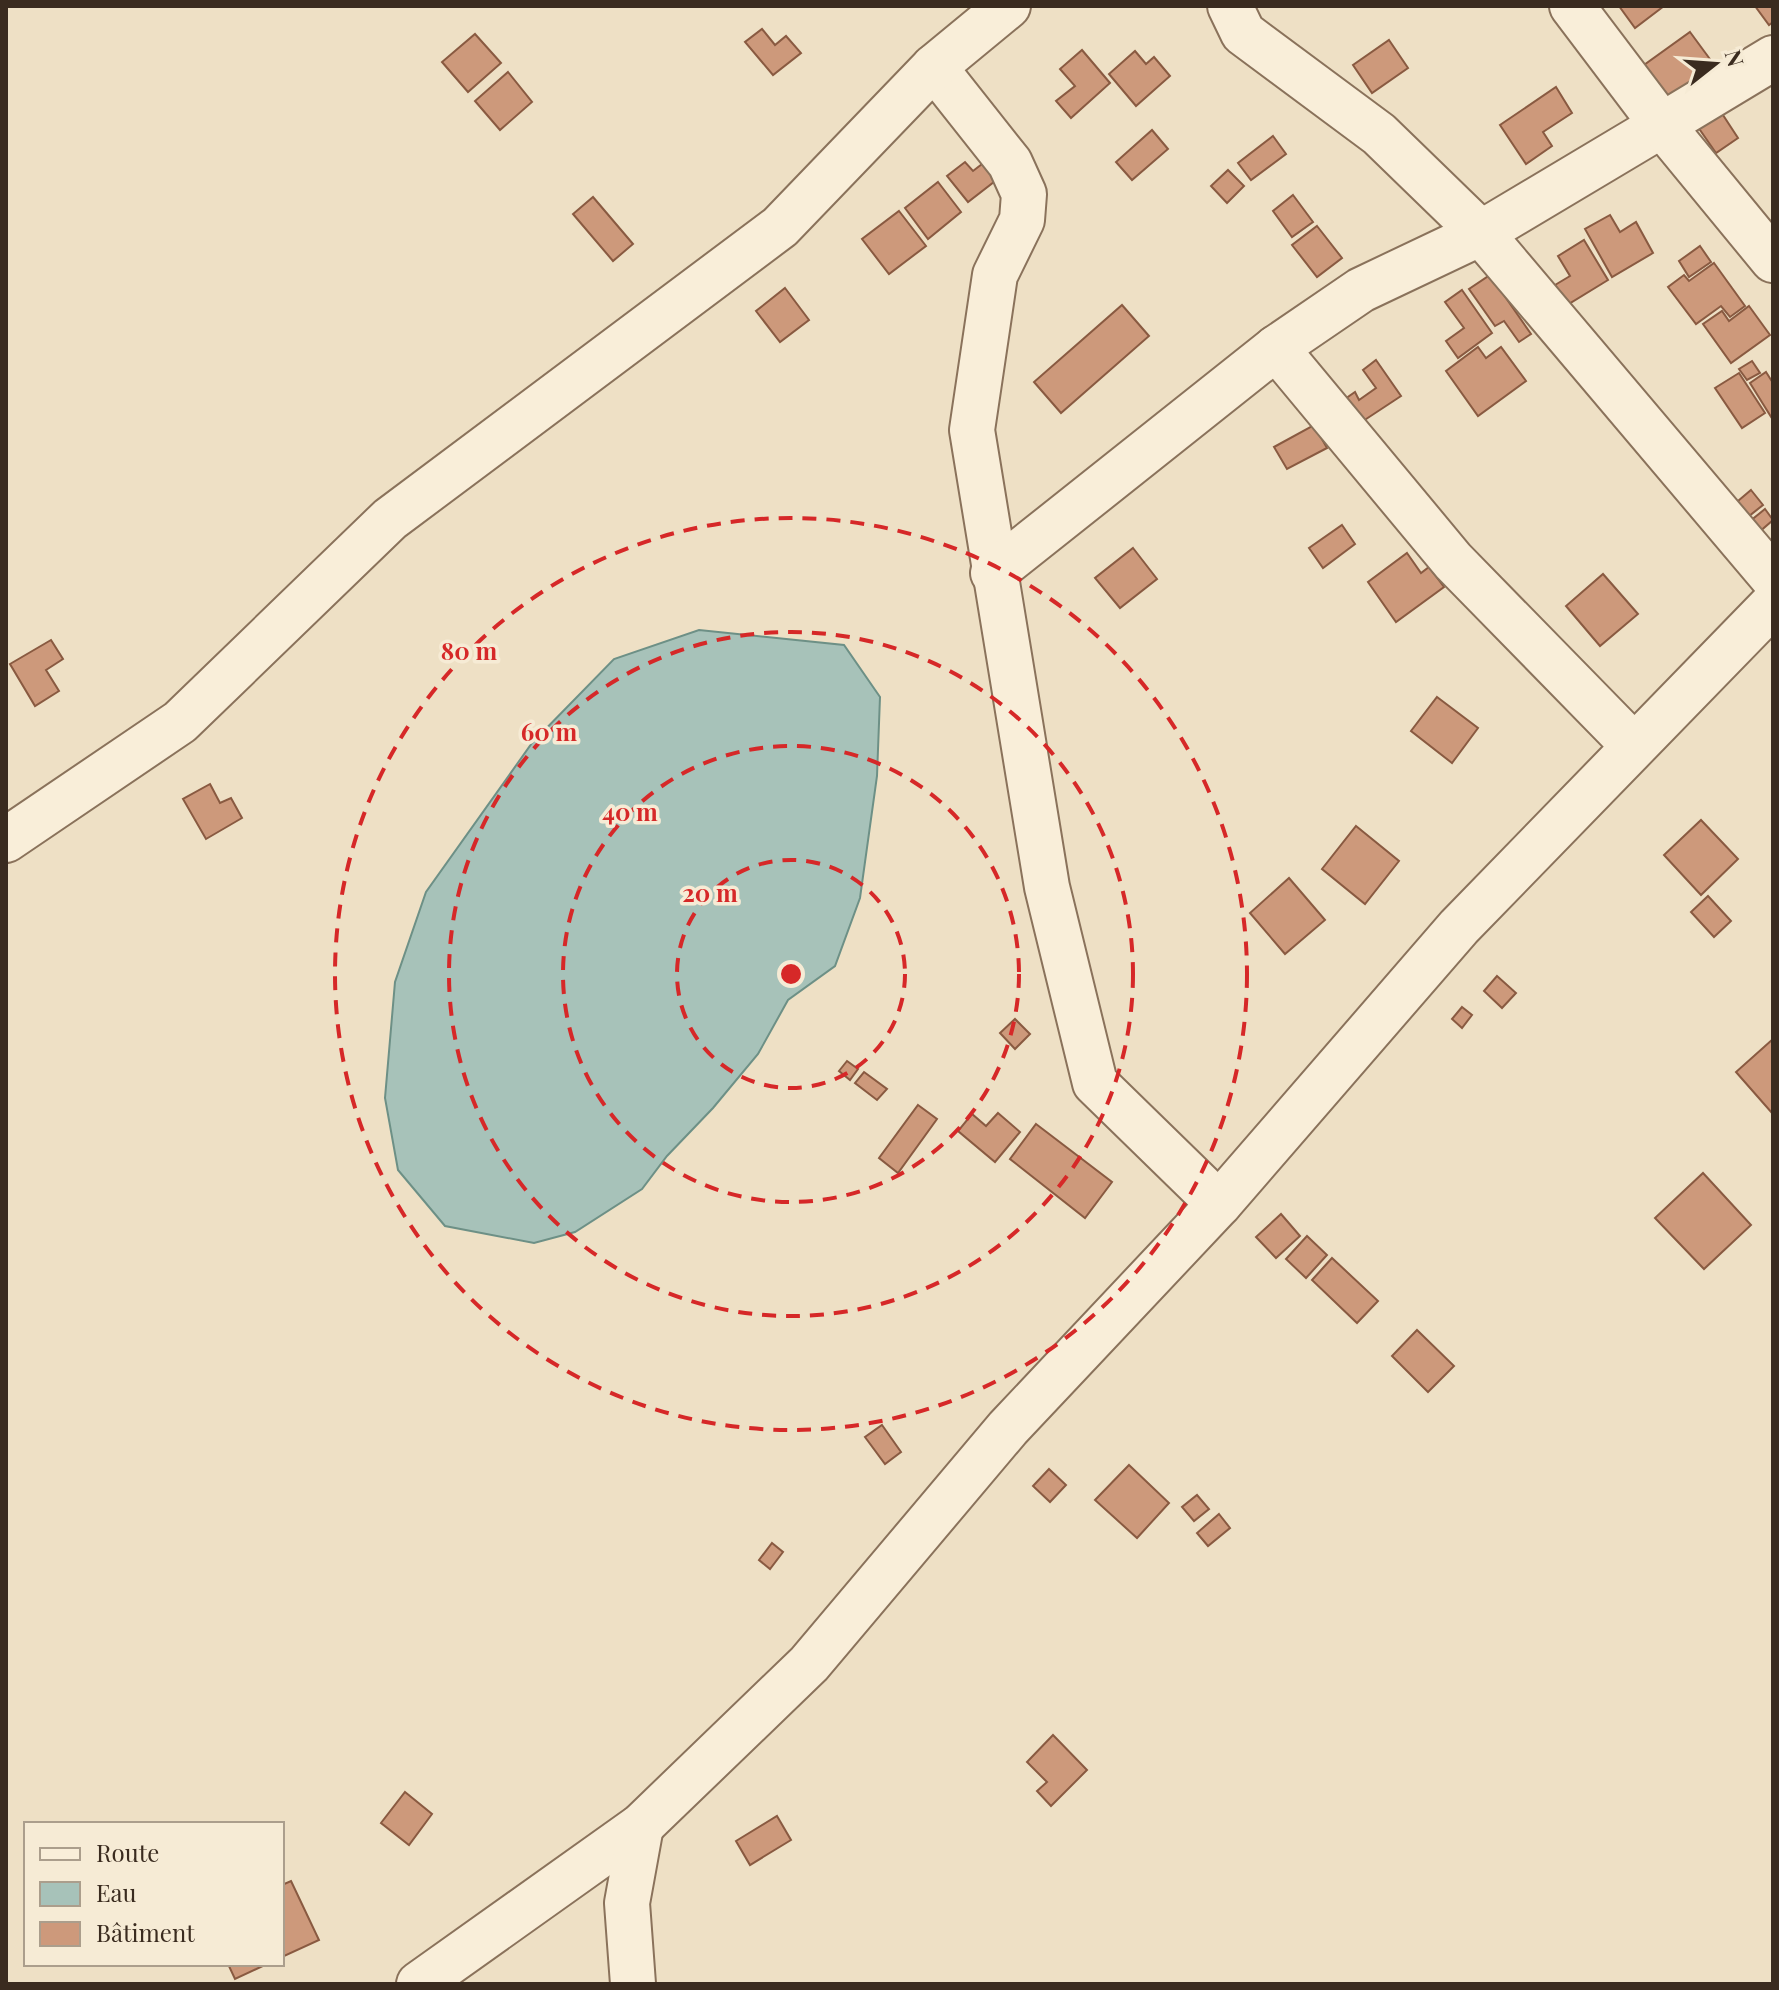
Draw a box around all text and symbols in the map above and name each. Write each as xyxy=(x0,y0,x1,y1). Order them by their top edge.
north arrow xyxy=(1675,24,1755,104)
text: N xyxy=(1718,46,1752,70)
text: 80 m xyxy=(441,634,497,666)
text: 60 m xyxy=(521,715,577,747)
text: 40 m xyxy=(602,795,658,827)
text: 20 m xyxy=(682,876,738,908)
centre of rings xyxy=(777,960,805,988)
legend xyxy=(24,1822,284,1966)
text: Route xyxy=(96,1836,159,1868)
text: Eau xyxy=(96,1876,137,1908)
text: Bâtiment xyxy=(96,1916,195,1948)

